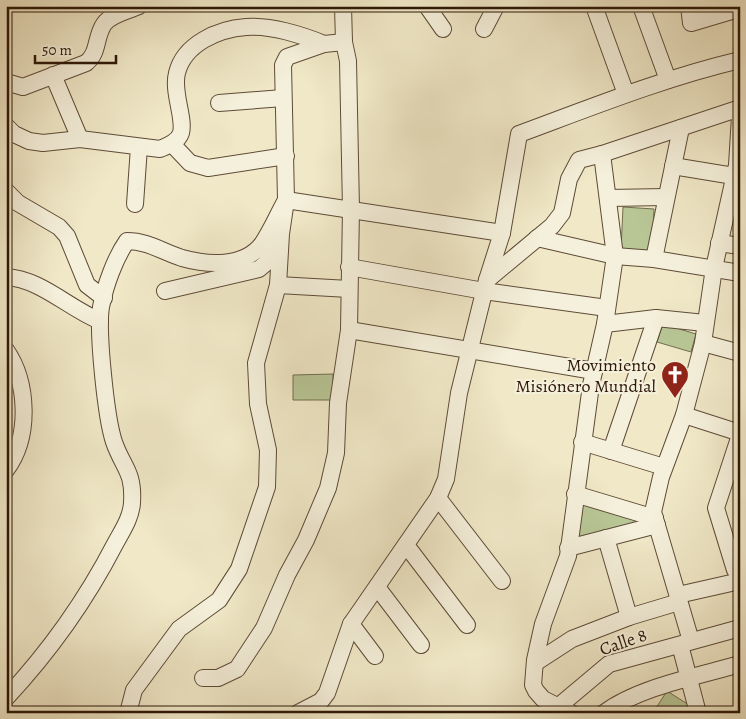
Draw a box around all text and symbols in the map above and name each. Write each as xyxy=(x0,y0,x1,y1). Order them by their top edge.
scale bar xyxy=(35,32,116,64)
text: 50 m xyxy=(42,40,72,60)
place label: Movimiento Misiónero Mundial xyxy=(515,353,657,398)
church icon: Movimiento Misiónero Mundial xyxy=(660,360,690,399)
street label: Calle 8 xyxy=(596,623,650,661)

